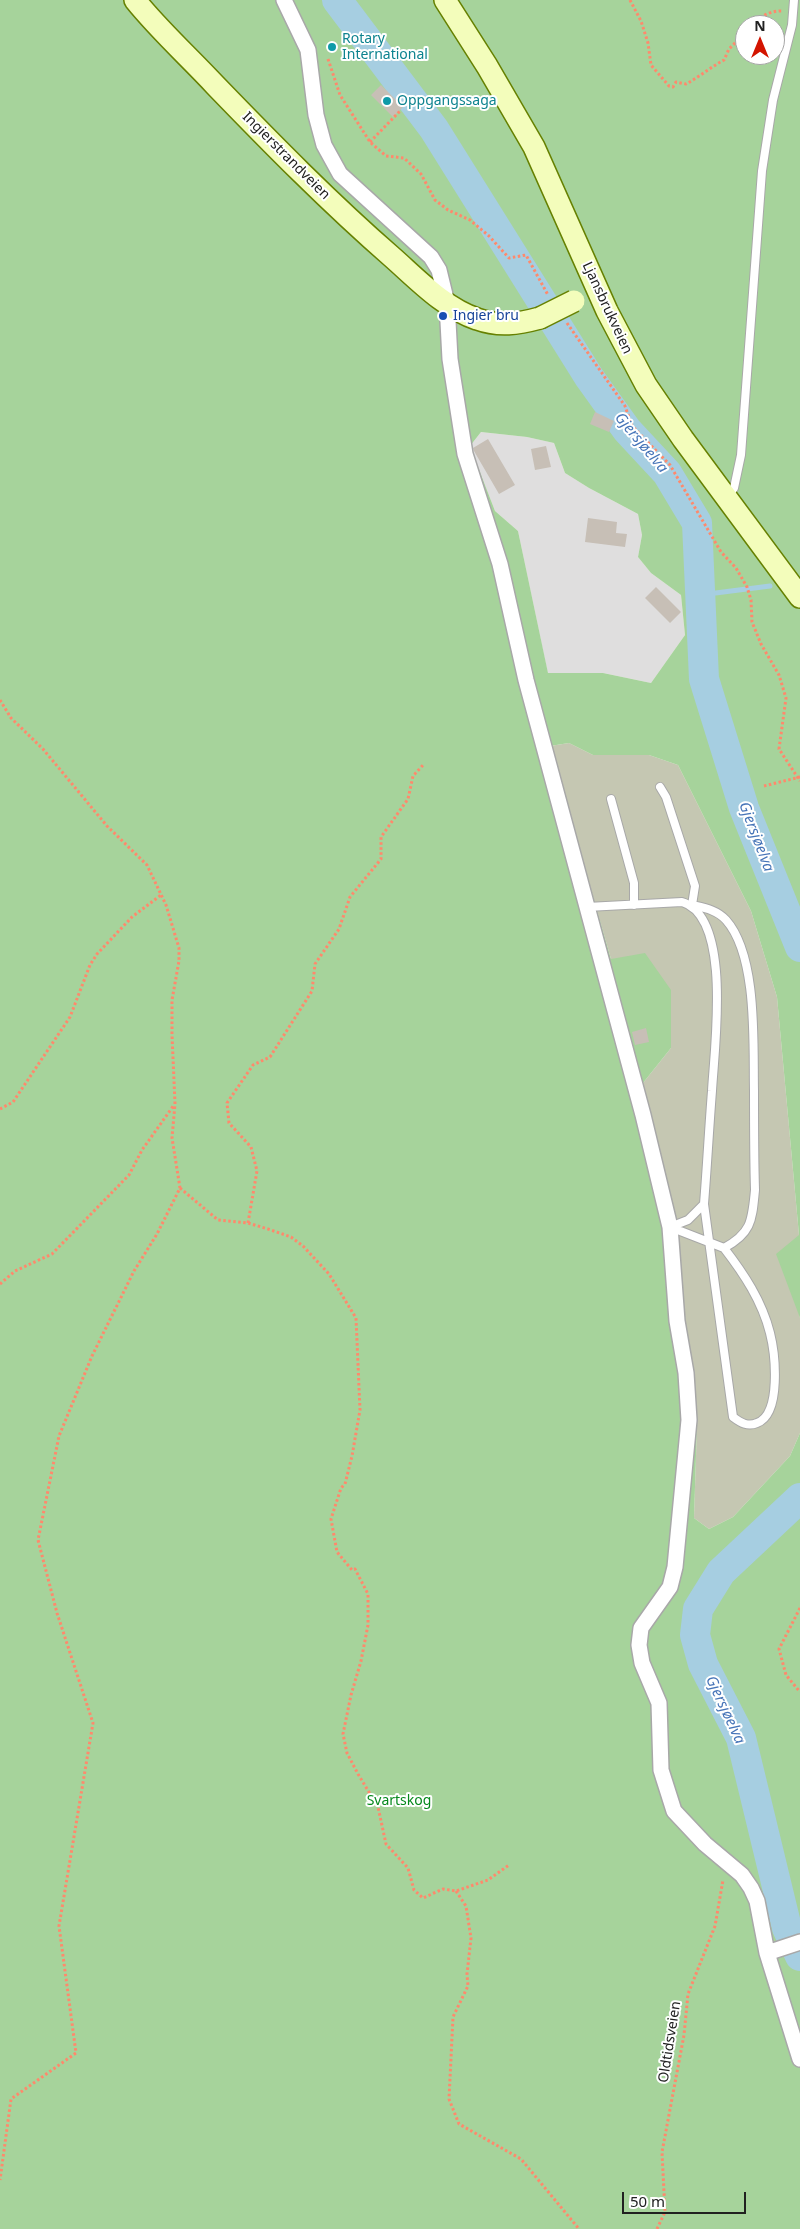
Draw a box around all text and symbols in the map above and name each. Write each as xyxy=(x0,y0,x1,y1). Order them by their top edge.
north arrow xyxy=(735,15,785,65)
text: N xyxy=(754,16,766,35)
place label: Rotary International xyxy=(342,31,428,64)
marker: Rotary International xyxy=(326,41,338,53)
place label: Oppgangssaga xyxy=(397,93,497,109)
marker: Oppgangssaga xyxy=(381,95,393,107)
street label: Ingierstrandveien xyxy=(239,109,333,203)
street label: Ljansbrukveien xyxy=(578,259,636,357)
place label: Ingier bru xyxy=(453,308,519,324)
marker: Ingier bru xyxy=(437,310,449,322)
water label: Gjersjøelva xyxy=(611,409,671,477)
water label: Gjersjøelva xyxy=(734,800,778,874)
water label: Gjersjøelva xyxy=(701,1673,749,1747)
park label: Svartskog xyxy=(367,1793,431,1809)
street label: Oldtidsveien xyxy=(655,2000,685,2084)
scale bar xyxy=(625,2182,749,2214)
text: 50 m xyxy=(630,2191,665,2211)

